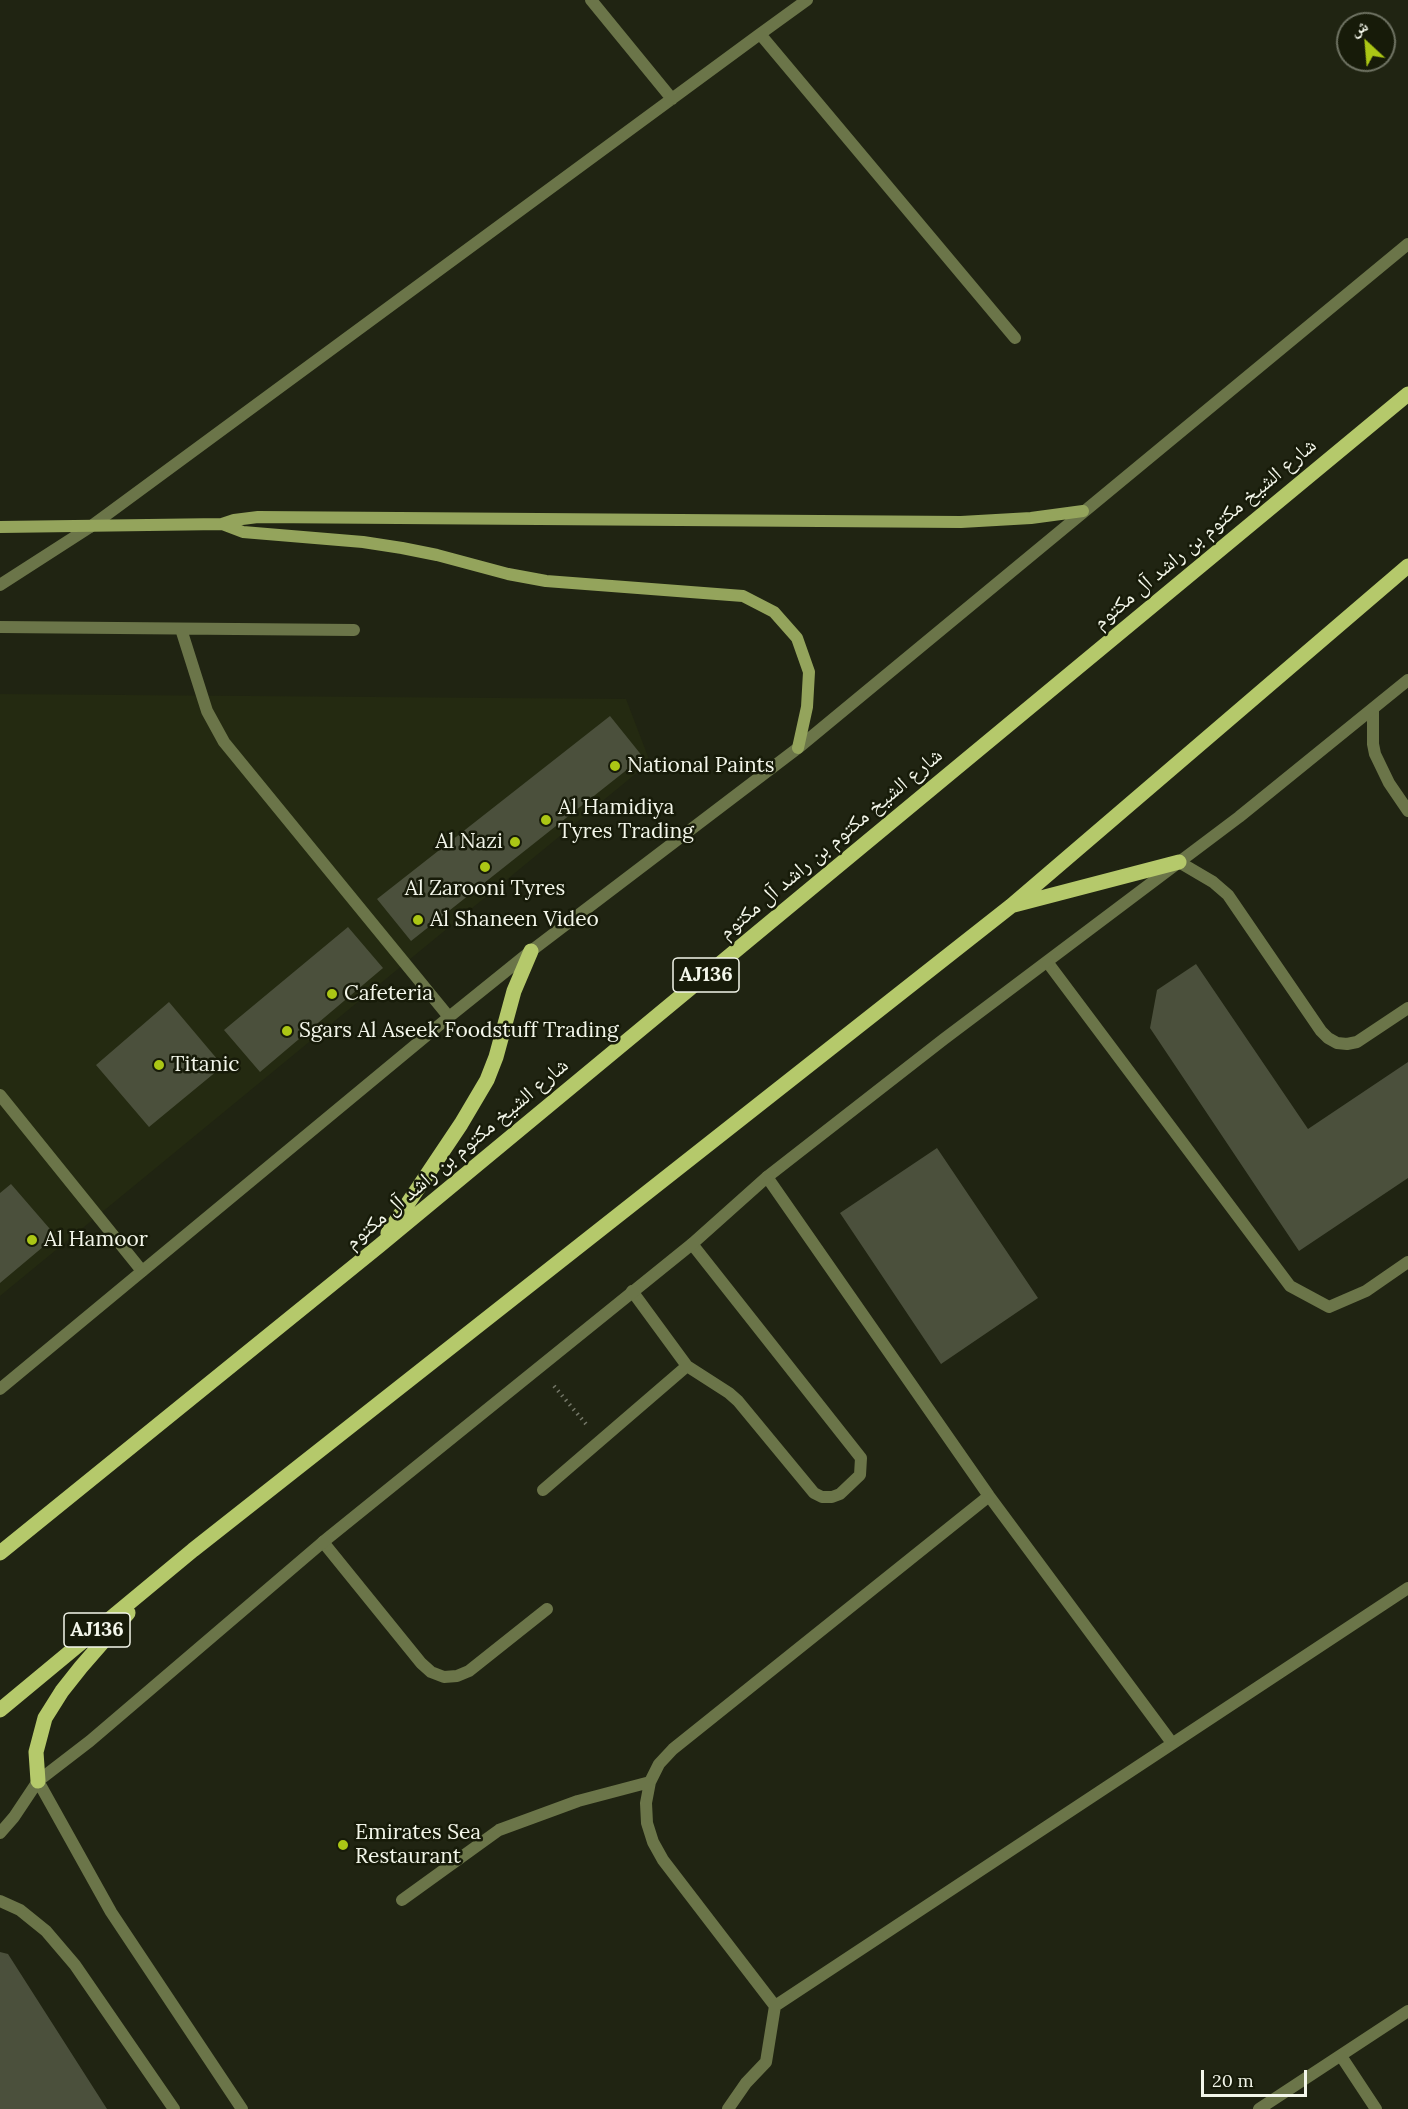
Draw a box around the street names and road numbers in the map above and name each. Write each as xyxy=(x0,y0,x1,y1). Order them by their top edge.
street label: شارع الشيخ مكتوم بن راشد آل مكتوم xyxy=(1088,433,1322,635)
street label: شارع الشيخ مكتوم بن راشد آل مكتوم xyxy=(714,743,948,945)
road number: AJ136 xyxy=(673,958,739,992)
street label: شارع الشيخ مكتوم بن راشد آل مكتوم xyxy=(340,1053,574,1255)
road number: AJ136 xyxy=(64,1613,130,1647)

